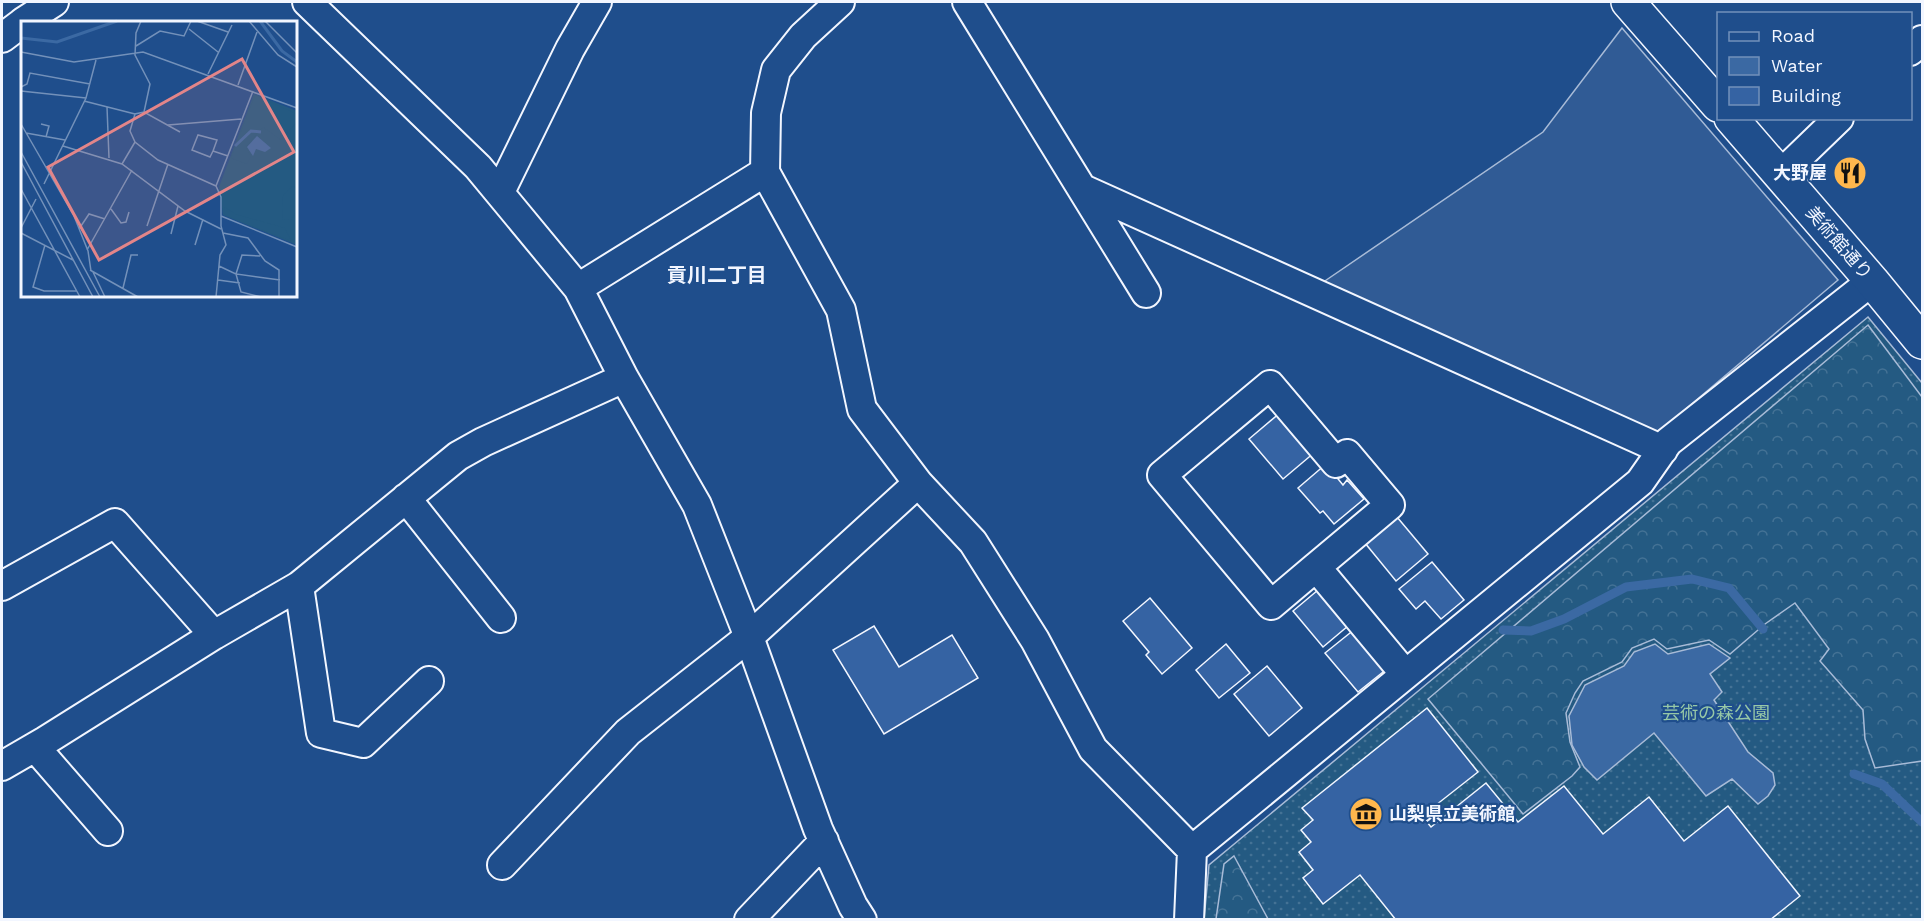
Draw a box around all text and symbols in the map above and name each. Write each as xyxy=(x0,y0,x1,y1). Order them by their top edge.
legend xyxy=(1717,12,1912,120)
inset map xyxy=(21,21,297,297)
text: Road xyxy=(1771,25,1815,46)
text: Water xyxy=(1771,55,1823,76)
text: Building xyxy=(1771,85,1841,106)
restaurant icon: 大野屋 xyxy=(1832,155,1868,191)
place label: 大野屋 xyxy=(1773,162,1827,183)
street label: 美術館通り xyxy=(1802,202,1877,284)
district label: 貢川二丁目 xyxy=(667,263,767,287)
park label: 芸術の森公園 xyxy=(1662,702,1770,723)
museum icon: 山梨県立美術館 xyxy=(1348,796,1384,832)
place label: 山梨県立美術館 xyxy=(1389,803,1515,824)

